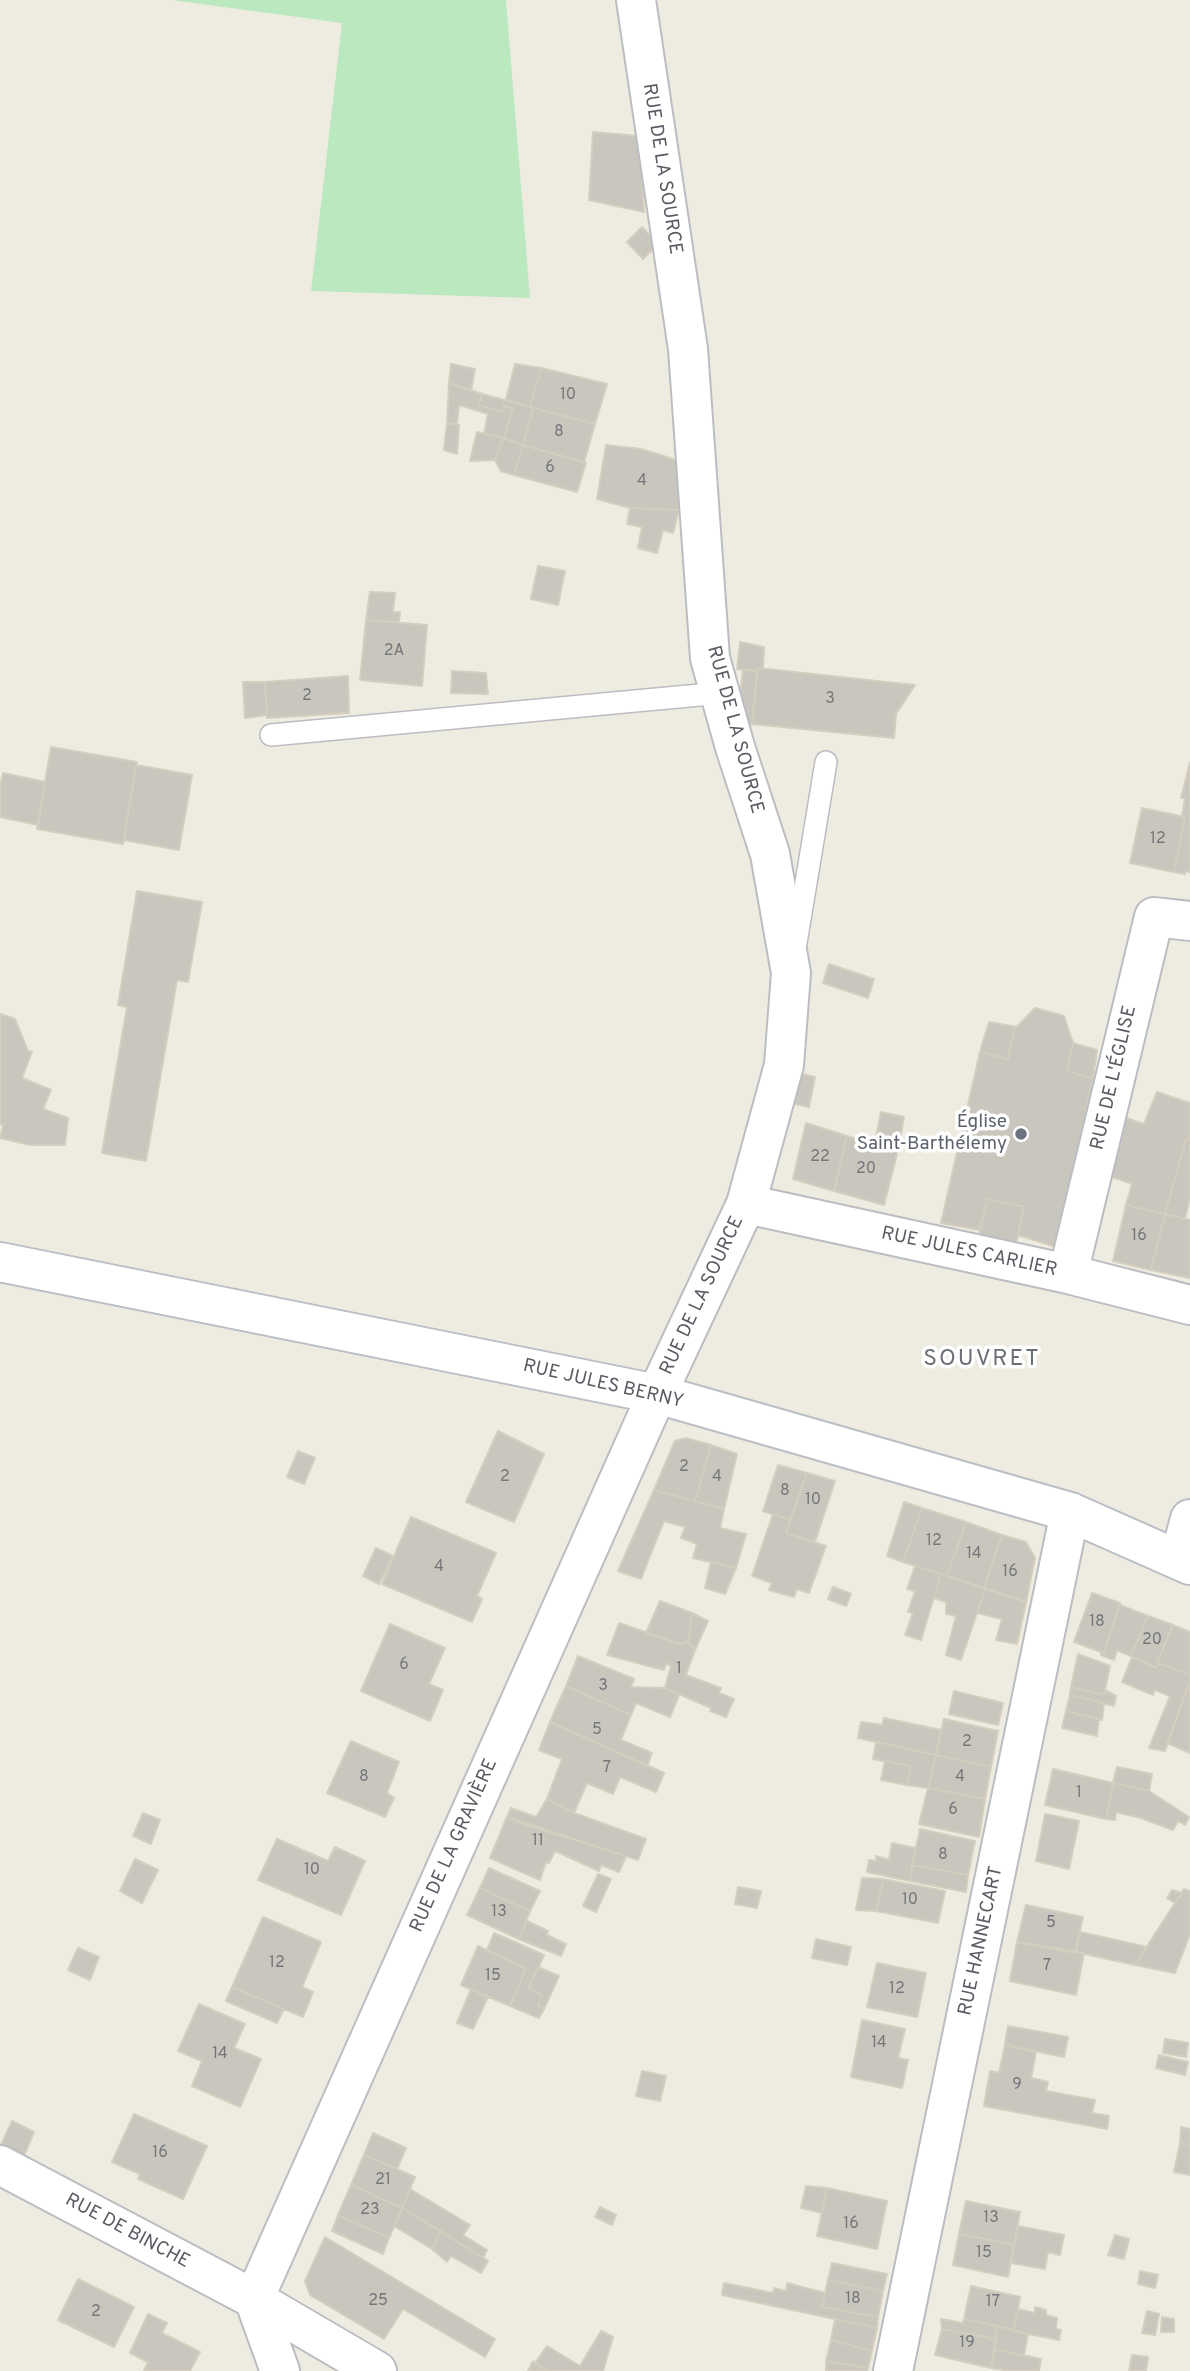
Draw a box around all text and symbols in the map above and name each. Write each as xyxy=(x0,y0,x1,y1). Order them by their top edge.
street label: RUE DE LA SOURCE xyxy=(636,82,686,256)
house number: 10 xyxy=(560,386,576,406)
house number: 8 xyxy=(554,423,564,443)
house number: 6 xyxy=(545,459,555,479)
house number: 4 xyxy=(637,472,647,492)
house number: 2A xyxy=(384,642,404,662)
street label: RUE DE LA SOURCE xyxy=(701,644,767,816)
house number: 2 xyxy=(302,687,312,707)
house number: 3 xyxy=(825,690,835,710)
house number: 12 xyxy=(1150,830,1166,850)
street label: RUE DE L'ÉGLISE xyxy=(1087,1004,1143,1152)
place label: Église Saint-Barthélemy xyxy=(857,1112,1007,1156)
marker: Église Saint-Barthélemy xyxy=(1013,1126,1029,1142)
house number: 22 xyxy=(810,1148,830,1168)
house number: 20 xyxy=(856,1160,876,1180)
street label: RUE DE LA SOURCE xyxy=(656,1213,750,1379)
street label: RUE JULES CARLIER xyxy=(879,1223,1059,1283)
house number: 16 xyxy=(1131,1227,1147,1247)
district label: SOUVRET xyxy=(924,1346,1040,1374)
street label: RUE JULES BERNY xyxy=(521,1355,685,1415)
house number: 2 xyxy=(679,1458,689,1478)
house number: 2 xyxy=(500,1468,510,1488)
house number: 4 xyxy=(712,1468,722,1488)
house number: 8 xyxy=(780,1482,790,1502)
house number: 10 xyxy=(805,1491,821,1511)
house number: 12 xyxy=(926,1532,942,1552)
house number: 14 xyxy=(966,1545,982,1565)
house number: 4 xyxy=(434,1558,444,1578)
house number: 16 xyxy=(1002,1563,1018,1583)
house number: 18 xyxy=(1089,1613,1105,1633)
house number: 20 xyxy=(1142,1631,1162,1651)
house number: 6 xyxy=(399,1656,409,1676)
house number: 1 xyxy=(676,1660,682,1680)
house number: 3 xyxy=(598,1677,608,1697)
house number: 5 xyxy=(592,1721,602,1741)
house number: 2 xyxy=(962,1733,972,1753)
street label: RUE DE LA GRAVIÈRE xyxy=(406,1756,504,1936)
house number: 7 xyxy=(603,1759,611,1779)
house number: 8 xyxy=(359,1768,369,1788)
house number: 4 xyxy=(955,1768,965,1788)
house number: 1 xyxy=(1076,1784,1082,1804)
house number: 6 xyxy=(948,1801,958,1821)
house number: 11 xyxy=(532,1832,544,1852)
house number: 8 xyxy=(938,1846,948,1866)
house number: 10 xyxy=(304,1861,320,1881)
street label: RUE HANNECART xyxy=(955,1864,1009,2018)
house number: 10 xyxy=(902,1891,918,1911)
house number: 13 xyxy=(491,1903,507,1923)
house number: 5 xyxy=(1046,1914,1056,1934)
house number: 12 xyxy=(269,1954,285,1974)
house number: 7 xyxy=(1043,1957,1051,1977)
house number: 15 xyxy=(485,1967,501,1987)
house number: 12 xyxy=(889,1980,905,2000)
house number: 14 xyxy=(871,2034,887,2054)
house number: 14 xyxy=(212,2045,228,2065)
house number: 9 xyxy=(1012,2076,1022,2096)
house number: 16 xyxy=(152,2144,168,2164)
house number: 21 xyxy=(375,2171,391,2191)
street label: RUE DE BINCHE xyxy=(61,2190,193,2274)
house number: 23 xyxy=(360,2201,380,2221)
house number: 13 xyxy=(983,2209,999,2229)
house number: 16 xyxy=(843,2215,859,2235)
house number: 15 xyxy=(976,2244,992,2264)
house number: 18 xyxy=(845,2290,861,2310)
house number: 25 xyxy=(368,2292,388,2312)
house number: 17 xyxy=(986,2293,1000,2313)
house number: 2 xyxy=(91,2303,101,2323)
house number: 19 xyxy=(959,2334,975,2354)

